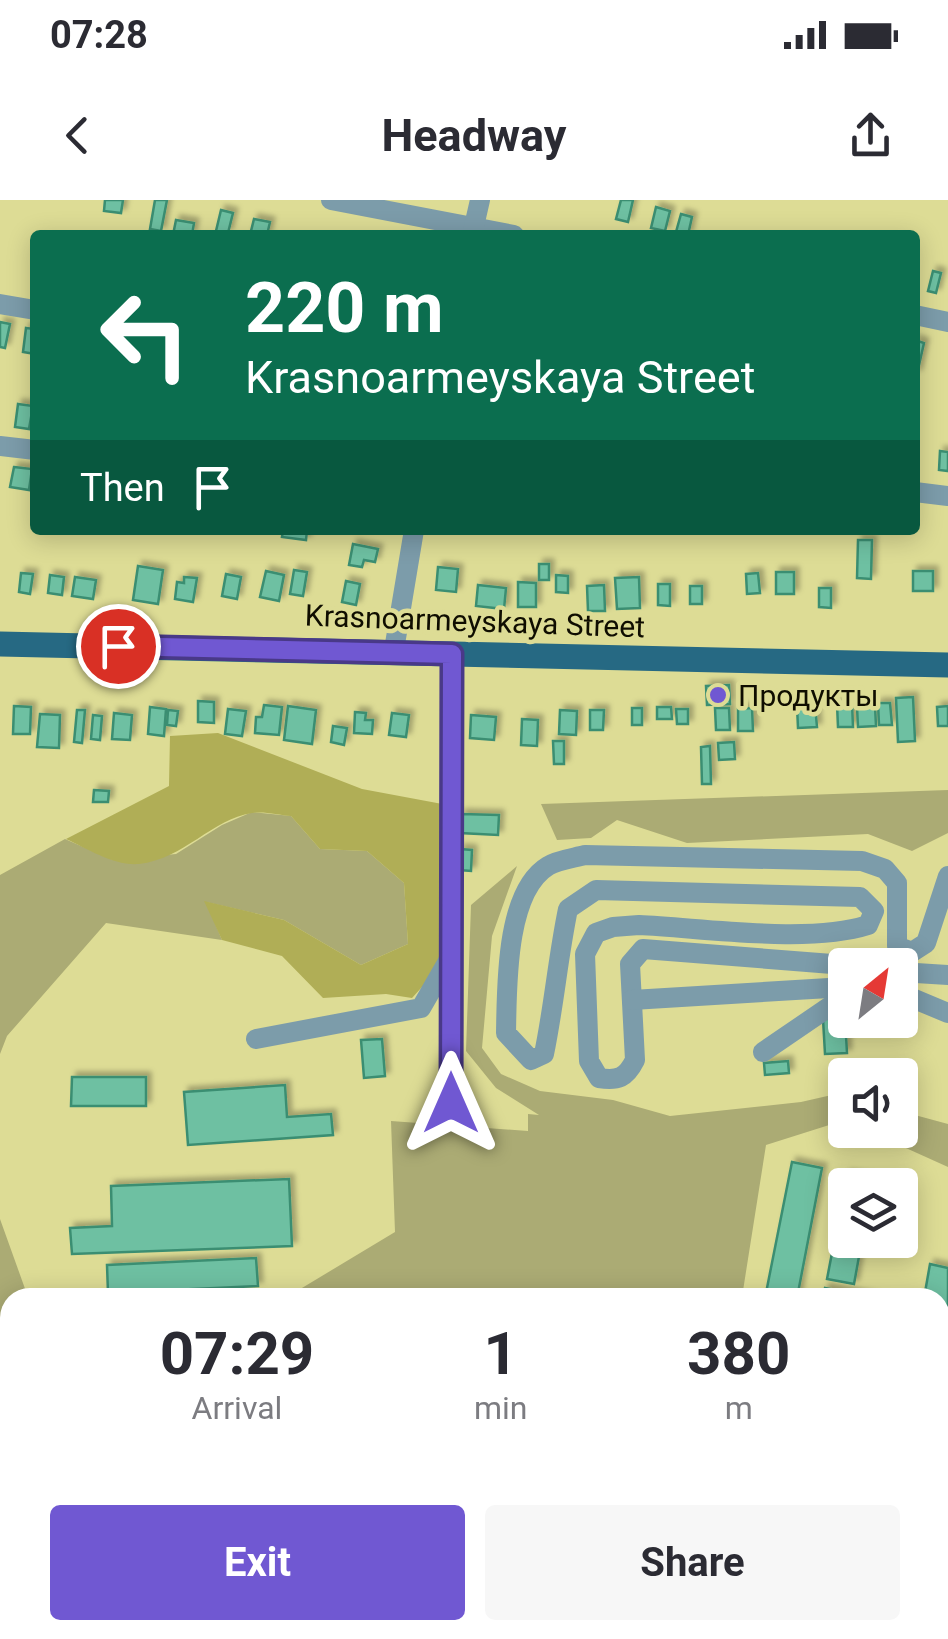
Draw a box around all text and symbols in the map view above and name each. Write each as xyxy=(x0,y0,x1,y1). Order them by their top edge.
text: 07:28 xyxy=(50,13,148,57)
icon: back xyxy=(50,108,105,163)
icon: share xyxy=(843,108,898,163)
text: Headway xyxy=(382,109,566,162)
text: 220 m xyxy=(245,267,444,349)
icon: left xyxy=(80,270,210,400)
text: Krasnoarmeyskaya Street xyxy=(245,351,755,404)
icon: arrive xyxy=(185,460,240,515)
text: Then xyxy=(80,466,165,510)
street label: Krasnoarmeyskaya Street xyxy=(304,598,646,644)
pin xyxy=(76,604,161,689)
icon: arrive xyxy=(91,619,146,674)
place label: Продукты xyxy=(738,678,879,713)
marker: Продукты xyxy=(707,684,729,706)
north arrow xyxy=(828,948,918,1038)
map controls xyxy=(828,948,918,1258)
position arrow xyxy=(399,1051,503,1155)
button: sound xyxy=(828,1058,918,1148)
button: layers xyxy=(828,1168,918,1258)
text: 07:29 xyxy=(160,1318,314,1389)
text: 1 xyxy=(483,1318,518,1389)
text: 380 xyxy=(687,1318,790,1389)
text: Arrival xyxy=(192,1389,282,1427)
text: min xyxy=(474,1389,527,1427)
text: m xyxy=(725,1389,753,1427)
button: Exit xyxy=(50,1505,465,1620)
button: Share xyxy=(485,1505,900,1620)

